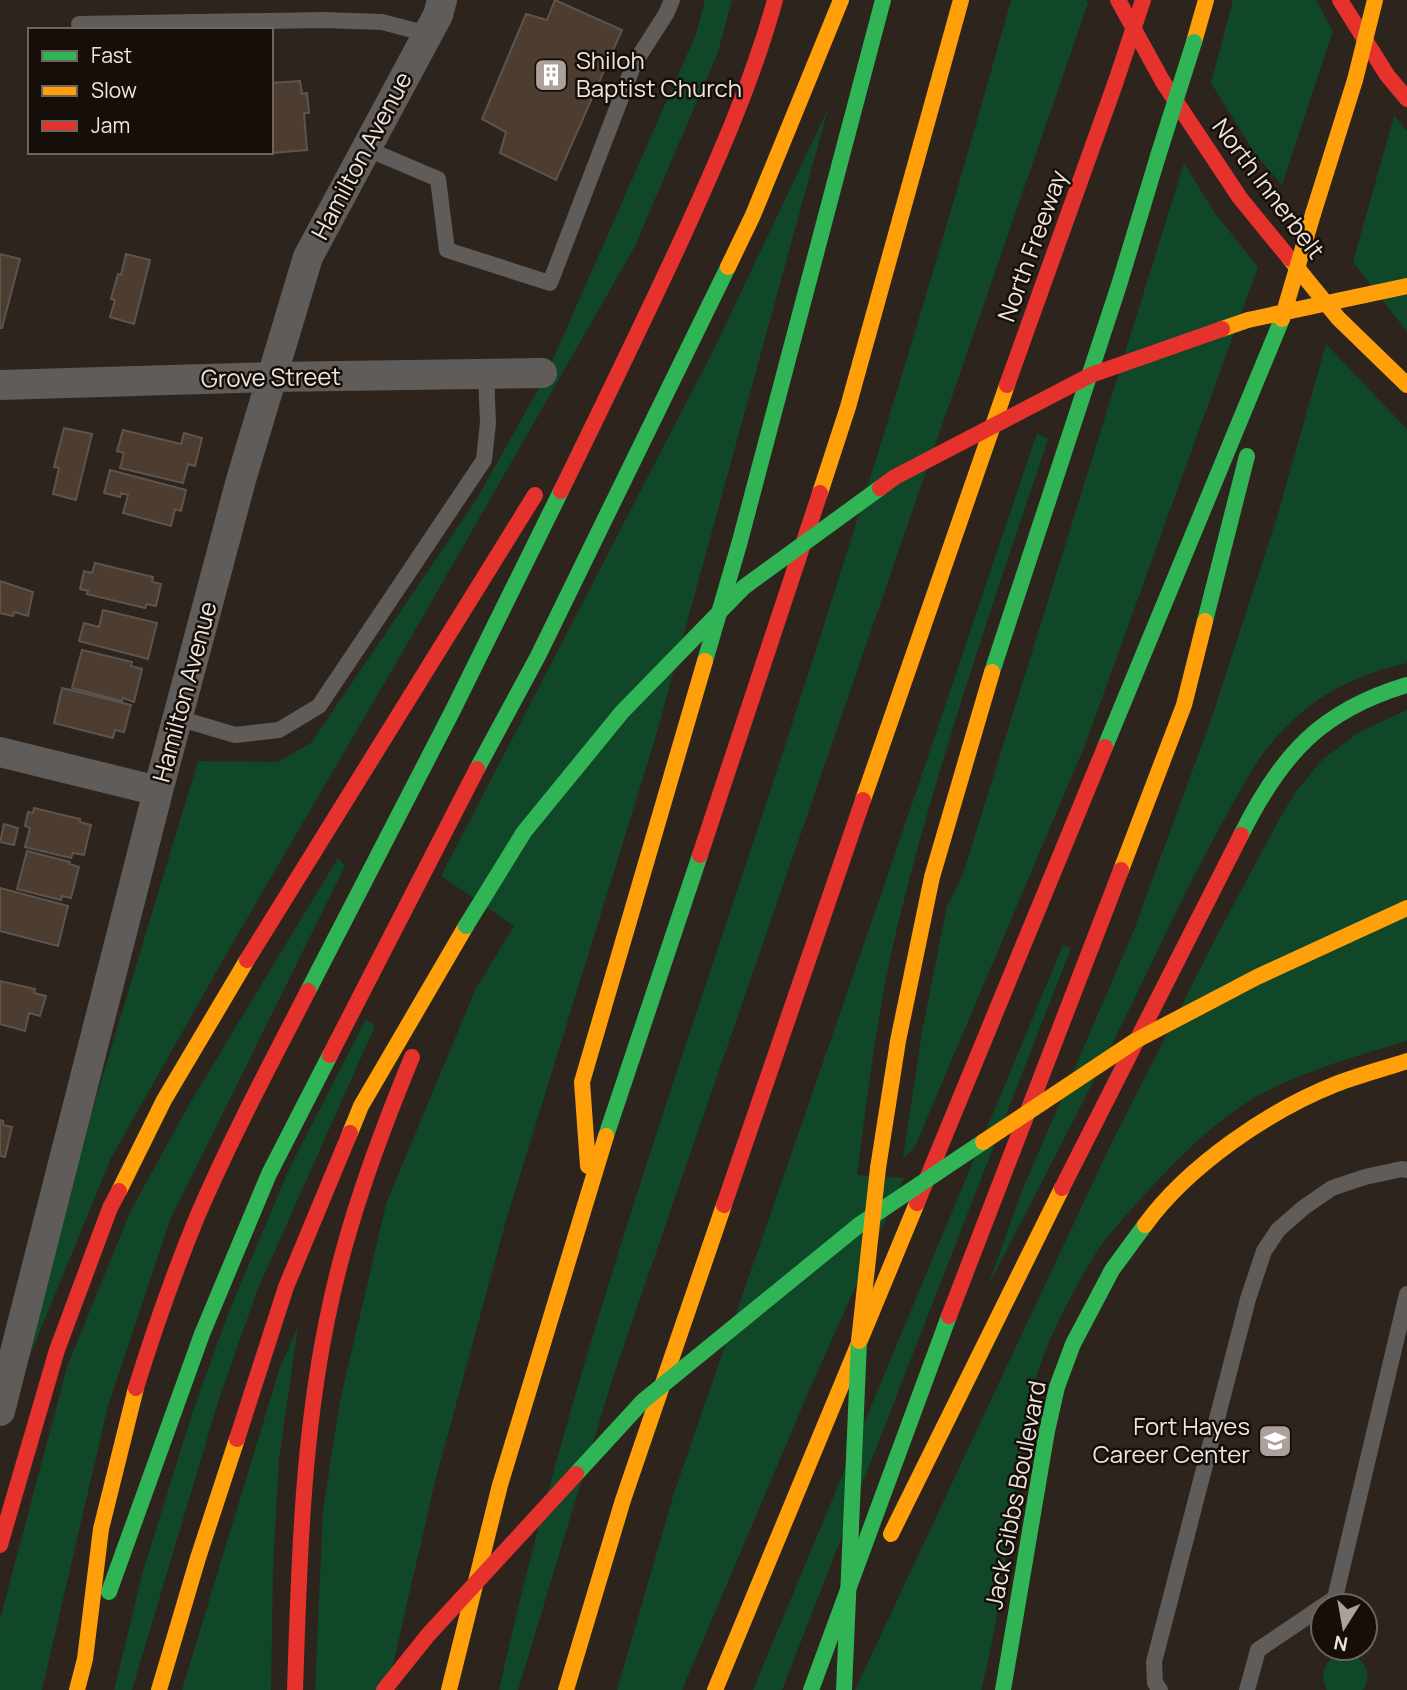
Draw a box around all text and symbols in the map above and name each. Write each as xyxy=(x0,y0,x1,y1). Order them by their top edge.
legend xyxy=(28,28,273,154)
text: Fast xyxy=(91,41,132,69)
place label: Shiloh Baptist Church xyxy=(576,43,742,104)
building icon: Shiloh Baptist Church xyxy=(532,56,570,94)
street label: Hamilton Avenue xyxy=(302,65,419,245)
text: Slow xyxy=(91,76,137,104)
text: Jam xyxy=(91,111,130,139)
street label: North Innerbelt xyxy=(1205,111,1333,265)
street label: North Freeway xyxy=(989,165,1074,326)
street label: Grove Street xyxy=(201,359,341,394)
street label: Hamilton Avenue xyxy=(144,598,224,786)
street label: Jack Gibbs Boulevard xyxy=(976,1377,1053,1612)
place label: Fort Hayes Career Center xyxy=(1093,1409,1250,1470)
school or university icon: Fort Hayes Career Center xyxy=(1256,1422,1294,1460)
north arrow xyxy=(1309,1592,1379,1662)
text: N xyxy=(1332,1630,1350,1658)

